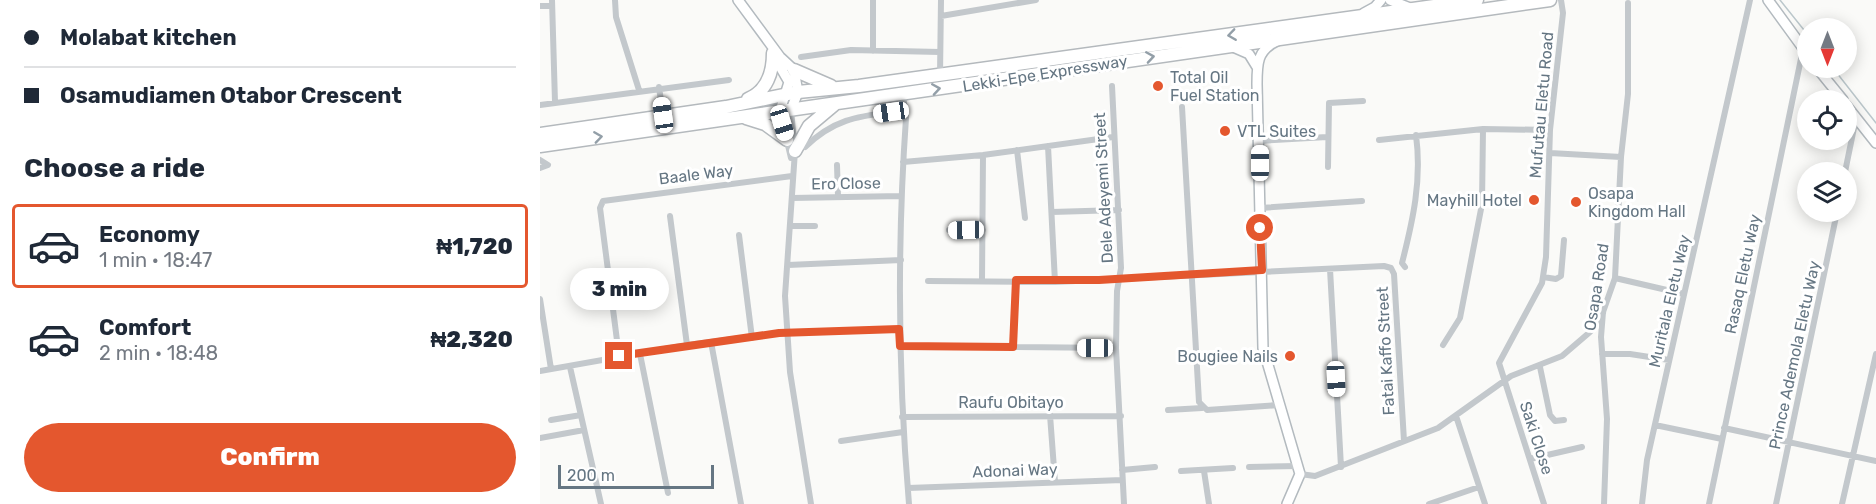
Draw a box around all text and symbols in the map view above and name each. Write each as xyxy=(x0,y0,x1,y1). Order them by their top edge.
north arrow xyxy=(1797,18,1857,78)
map controls xyxy=(1797,18,1857,222)
text: Molabat kitchen xyxy=(60,24,237,51)
one-way arrow xyxy=(1227,28,1236,40)
street label: Mufutau Eletu Road xyxy=(1526,31,1557,179)
street label: Lekki-Epe Expressway xyxy=(961,51,1129,96)
one-way arrow xyxy=(1145,52,1155,64)
place label: Total Oil Fuel Station xyxy=(1170,68,1260,105)
marker: Total Oil Fuel Station xyxy=(1151,79,1165,93)
text: Osamudiamen Otabor Crescent xyxy=(60,82,402,109)
one-way arrow xyxy=(932,84,941,96)
button: locate xyxy=(1797,90,1857,150)
car xyxy=(652,96,674,134)
car xyxy=(872,101,910,123)
car xyxy=(768,103,796,143)
street label: Dele Adeyemi Street xyxy=(1090,112,1117,264)
place label: VTL Suites xyxy=(1237,122,1316,141)
marker: VTL Suites xyxy=(1218,124,1232,138)
one-way arrow xyxy=(593,132,603,144)
car xyxy=(1251,145,1269,181)
text: Choose a ride xyxy=(24,152,205,184)
street label: Baale Way xyxy=(658,160,735,188)
button: layers xyxy=(1797,162,1857,222)
street label: Ero Close xyxy=(811,173,881,194)
place label: Osapa Kingdom Hall xyxy=(1588,184,1686,221)
place label: Mayhill Hotel xyxy=(1427,191,1522,210)
marker: Mayhill Hotel xyxy=(1527,193,1541,207)
marker: Osapa Kingdom Hall xyxy=(1569,195,1583,209)
street label: Rasaq Eletu Way xyxy=(1721,212,1764,336)
route start xyxy=(1246,214,1273,241)
icon: car xyxy=(27,219,81,273)
text: Economy xyxy=(99,221,200,248)
car xyxy=(948,221,984,239)
text: ₦1,720 xyxy=(436,233,513,260)
street label: Muritala Eletu Way xyxy=(1645,233,1694,370)
street label: Osapa Road xyxy=(1580,242,1613,332)
text: 1 min · 18:47 xyxy=(99,248,212,272)
street label: Prince Ademola Eletu Way xyxy=(1765,259,1824,451)
callout: 3 min xyxy=(569,269,668,311)
text: 3 min xyxy=(592,277,647,301)
street label: Fatai Kaffo Street xyxy=(1373,286,1398,416)
icon: car xyxy=(27,312,81,366)
text: Comfort xyxy=(99,314,191,341)
text: ₦2,320 xyxy=(430,326,513,353)
car xyxy=(1077,339,1113,357)
text: 2 min · 18:48 xyxy=(99,341,218,365)
route end xyxy=(605,342,632,369)
place label: Bougiee Nails xyxy=(1177,347,1278,366)
marker: Bougiee Nails xyxy=(1283,349,1297,363)
car xyxy=(1326,361,1346,397)
street label: Raufu Obitayo xyxy=(958,393,1064,412)
street label: Saki Close xyxy=(1516,399,1557,477)
button: Confirm xyxy=(24,423,516,492)
street label: Adonai Way xyxy=(972,460,1058,481)
scale bar xyxy=(558,462,714,490)
text: 200 m xyxy=(567,466,615,485)

